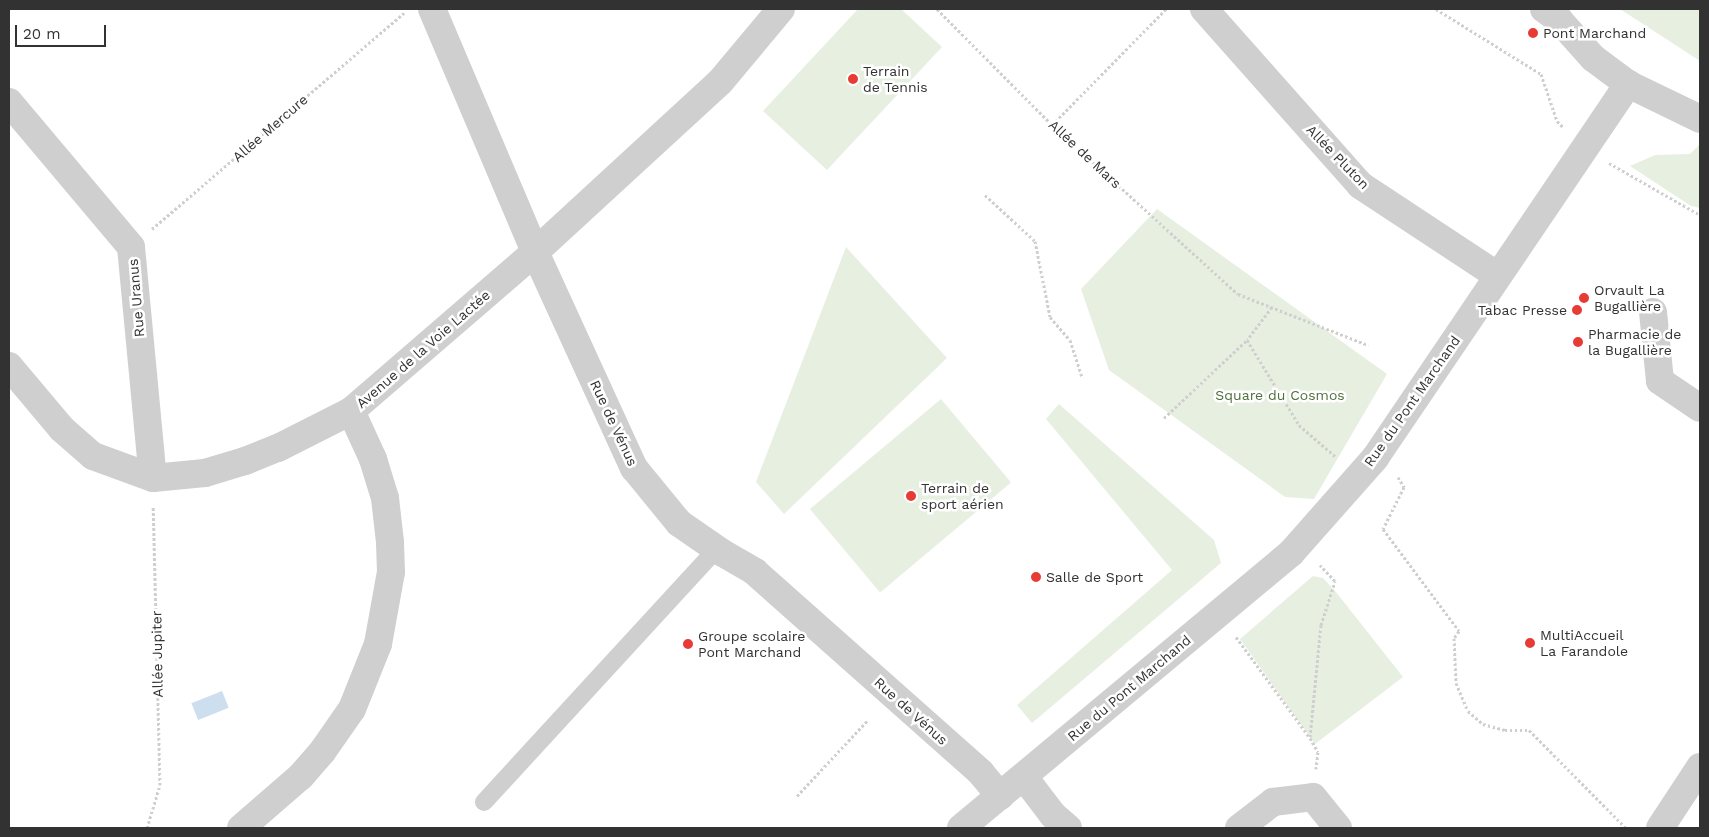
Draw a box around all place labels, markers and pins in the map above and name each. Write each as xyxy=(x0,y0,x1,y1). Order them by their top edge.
place label: Pont Marchand xyxy=(1543,25,1646,41)
marker: Pont Marchand xyxy=(1527,27,1539,39)
place label: Terrain de Tennis xyxy=(863,63,928,95)
marker: Terrain de Tennis xyxy=(847,73,859,85)
place label: Orvault La Bugallière xyxy=(1594,282,1665,314)
marker: Orvault La Bugallière xyxy=(1578,292,1590,304)
place label: Tabac Presse xyxy=(1478,302,1567,318)
marker: Tabac Presse xyxy=(1571,304,1583,316)
place label: Pharmacie de la Bugallière xyxy=(1588,326,1681,358)
marker: Pharmacie de la Bugallière xyxy=(1572,336,1584,348)
place label: Terrain de sport aérien xyxy=(921,480,1004,512)
marker: Terrain de sport aérien xyxy=(905,490,917,502)
place label: Salle de Sport xyxy=(1046,569,1143,585)
marker: Salle de Sport xyxy=(1030,571,1042,583)
place label: MultiAccueil La Farandole xyxy=(1540,627,1628,660)
place label: Groupe scolaire Pont Marchand xyxy=(698,628,805,660)
marker: MultiAccueil La Farandole xyxy=(1524,637,1536,649)
marker: Groupe scolaire Pont Marchand xyxy=(682,638,694,650)

